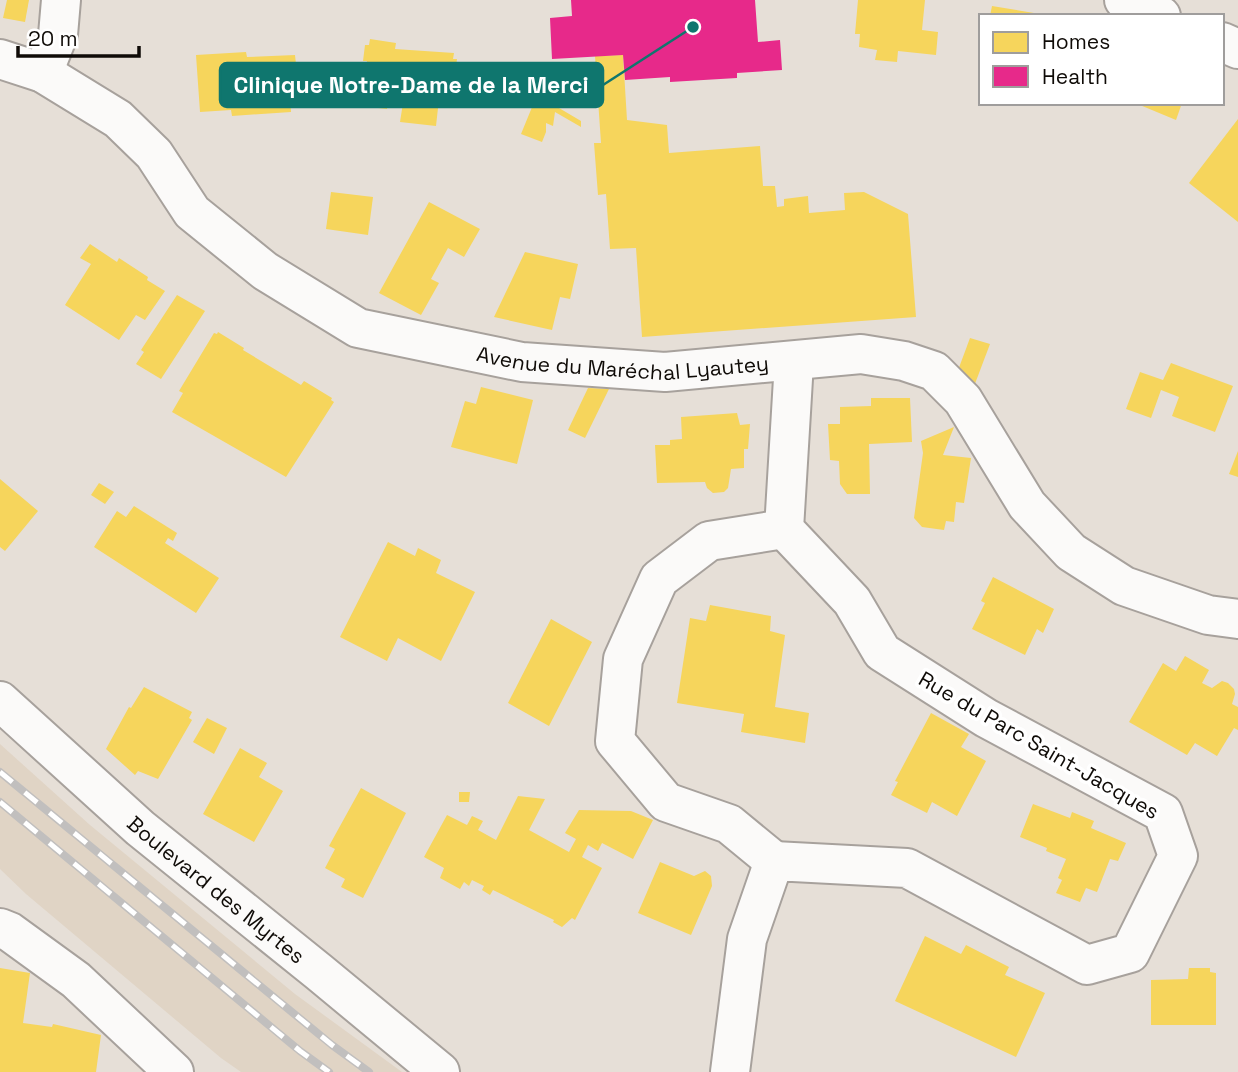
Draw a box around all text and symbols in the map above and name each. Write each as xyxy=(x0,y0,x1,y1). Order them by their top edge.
scale bar xyxy=(18,14,138,58)
legend xyxy=(979,14,1224,105)
text: 20 m xyxy=(28,25,78,52)
text: Homes xyxy=(1042,28,1110,55)
callout: Clinique Notre-Dame de la Merci xyxy=(220,63,603,107)
text: Health xyxy=(1042,63,1108,90)
text: Clinique Notre-Dame de la Merci xyxy=(233,70,589,100)
street label: Avenue du Maréchal Lyautey xyxy=(474,339,770,386)
street label: Rue du Parc Saint-Jacques xyxy=(914,665,1164,825)
street label: Boulevard des Myrtes xyxy=(122,810,311,969)

